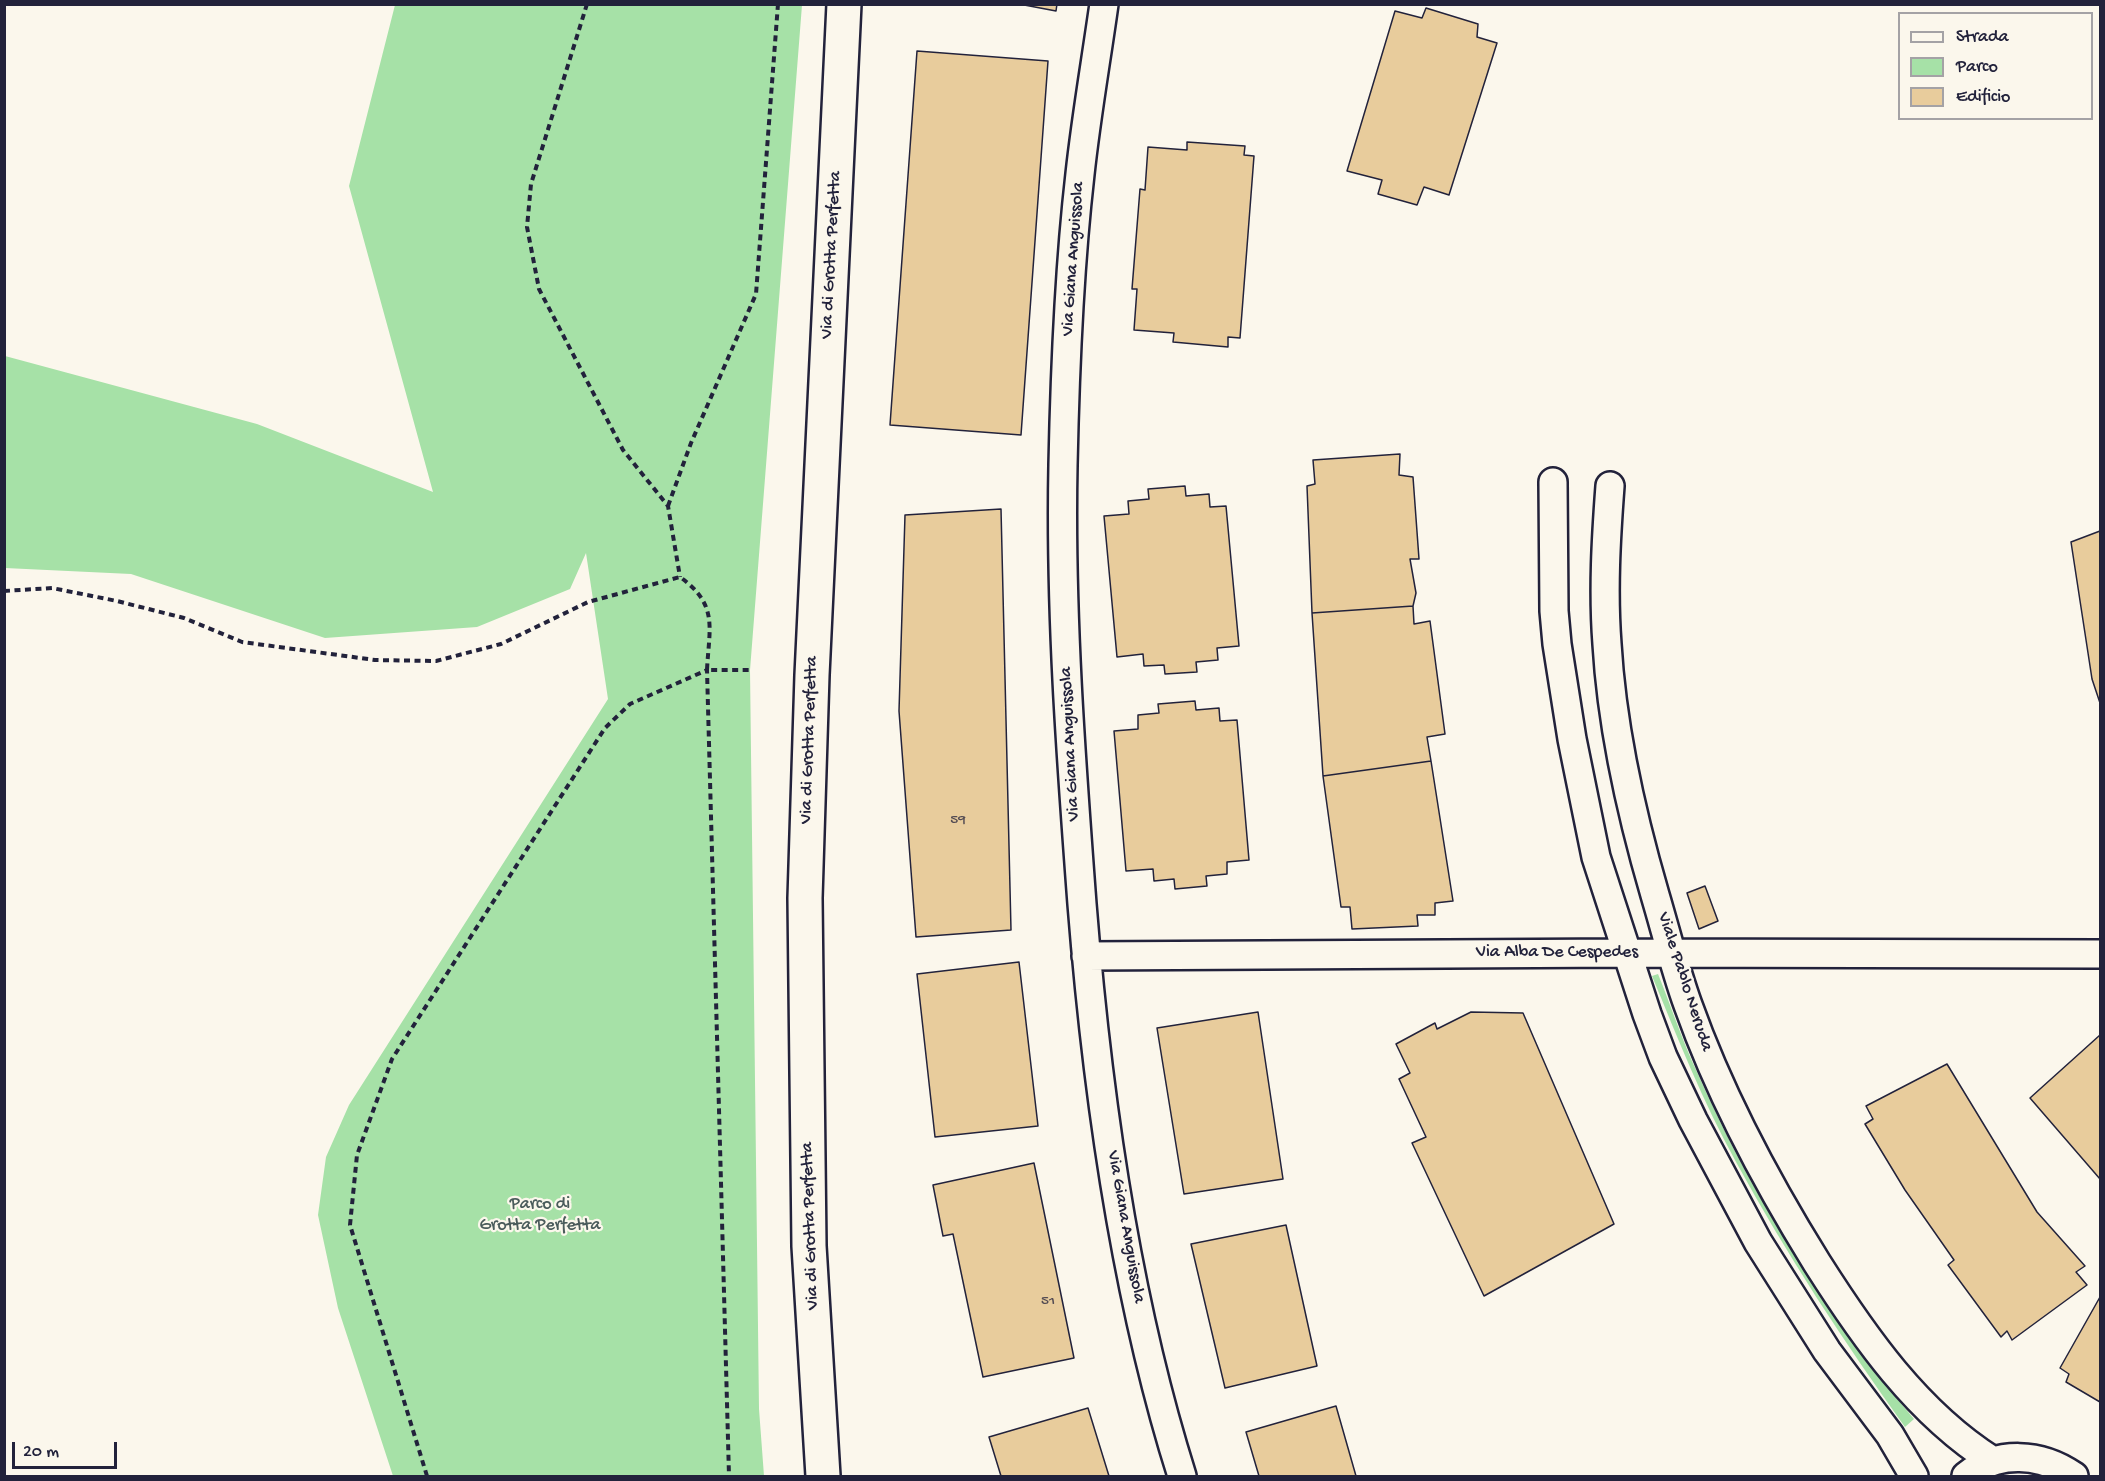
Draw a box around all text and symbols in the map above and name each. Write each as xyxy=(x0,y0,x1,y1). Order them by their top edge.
legend xyxy=(1898,12,2093,120)
text: Strada xyxy=(1956,27,2009,48)
text: Parco xyxy=(1956,57,1998,78)
text: Edificio xyxy=(1956,87,2010,108)
street label: Via di Grotta Perfetta xyxy=(817,171,847,339)
street label: Via Giana Anguissola xyxy=(1058,181,1090,337)
street label: Via di Grotta Perfetta xyxy=(796,656,824,824)
street label: Via Giana Anguissola xyxy=(1056,666,1086,822)
house number: 59 xyxy=(950,812,966,830)
street label: Viale Pablo Neruda xyxy=(1651,910,1717,1054)
street label: Via Alba De Cespedes xyxy=(1476,942,1638,964)
street label: Via di Grotta Perfetta xyxy=(797,1142,825,1310)
street label: Via Giana Anguissola xyxy=(1101,1149,1149,1305)
park label: Parco di Grotta Perfetta xyxy=(479,1194,601,1236)
house number: 51 xyxy=(1041,1293,1055,1311)
scale bar xyxy=(15,1430,120,1468)
text: 20 m xyxy=(23,1442,59,1463)

